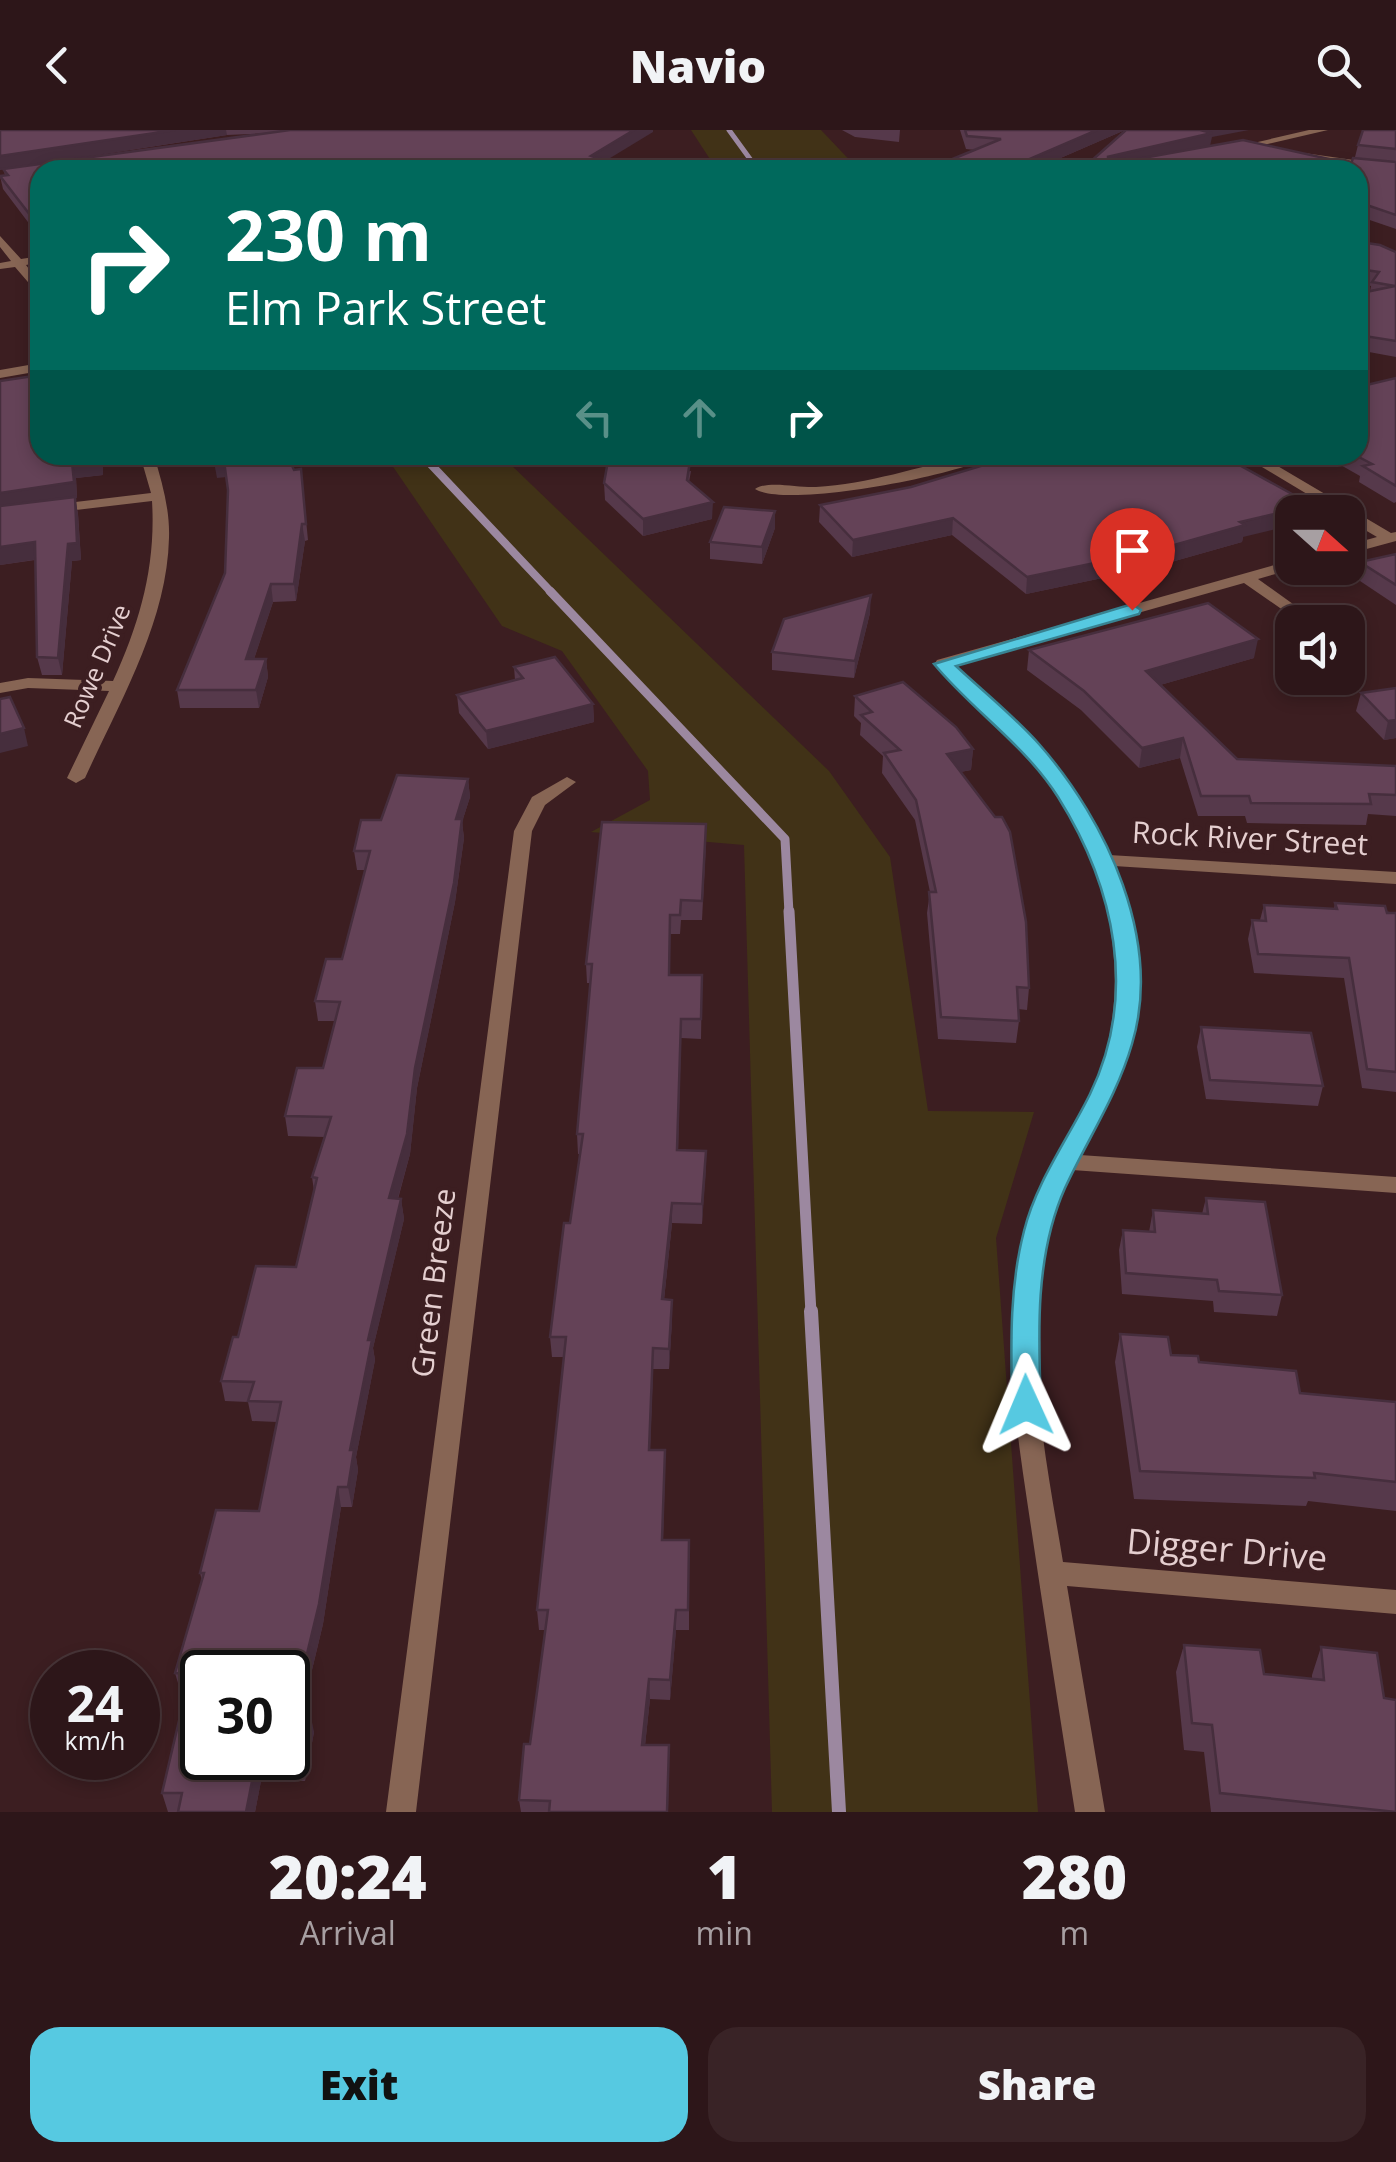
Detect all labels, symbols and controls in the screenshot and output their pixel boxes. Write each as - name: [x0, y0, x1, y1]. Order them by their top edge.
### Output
- text: Navio: [630, 35, 766, 96]
- icon: back: [30, 38, 85, 93]
- icon: search: [1311, 38, 1366, 93]
- text: 230 m: [225, 186, 432, 282]
- icon: right: [60, 200, 190, 330]
- text: Elm Park Street: [225, 277, 546, 338]
- icon: left: [567, 390, 622, 445]
- icon: ahead: [672, 390, 727, 445]
- icon: right: [777, 390, 832, 445]
- north arrow: [1275, 495, 1365, 585]
- map controls: [1275, 495, 1365, 695]
- pin: [1090, 508, 1175, 611]
- icon: arrive: [1105, 523, 1160, 578]
- street label: Rowe Drive: [55, 598, 137, 733]
- button: sound: [1275, 605, 1365, 695]
- street label: Rock River Street: [1131, 811, 1369, 864]
- street label: Green Breeze: [401, 1186, 464, 1380]
- position arrow: [974, 1353, 1078, 1457]
- street label: Digger Drive: [1125, 1516, 1329, 1581]
- speed limit sign: 30: [180, 1650, 310, 1780]
- text: 24: [66, 1669, 124, 1737]
- text: km/h: [65, 1723, 125, 1757]
- text: 20:24: [269, 1835, 427, 1917]
- text: 1: [707, 1835, 742, 1917]
- text: 280: [1022, 1835, 1127, 1917]
- text: Arrival: [300, 1911, 396, 1954]
- text: min: [696, 1911, 753, 1954]
- text: m: [1060, 1911, 1089, 1954]
- button: Exit: [30, 2027, 688, 2142]
- button: Share: [708, 2027, 1366, 2142]

